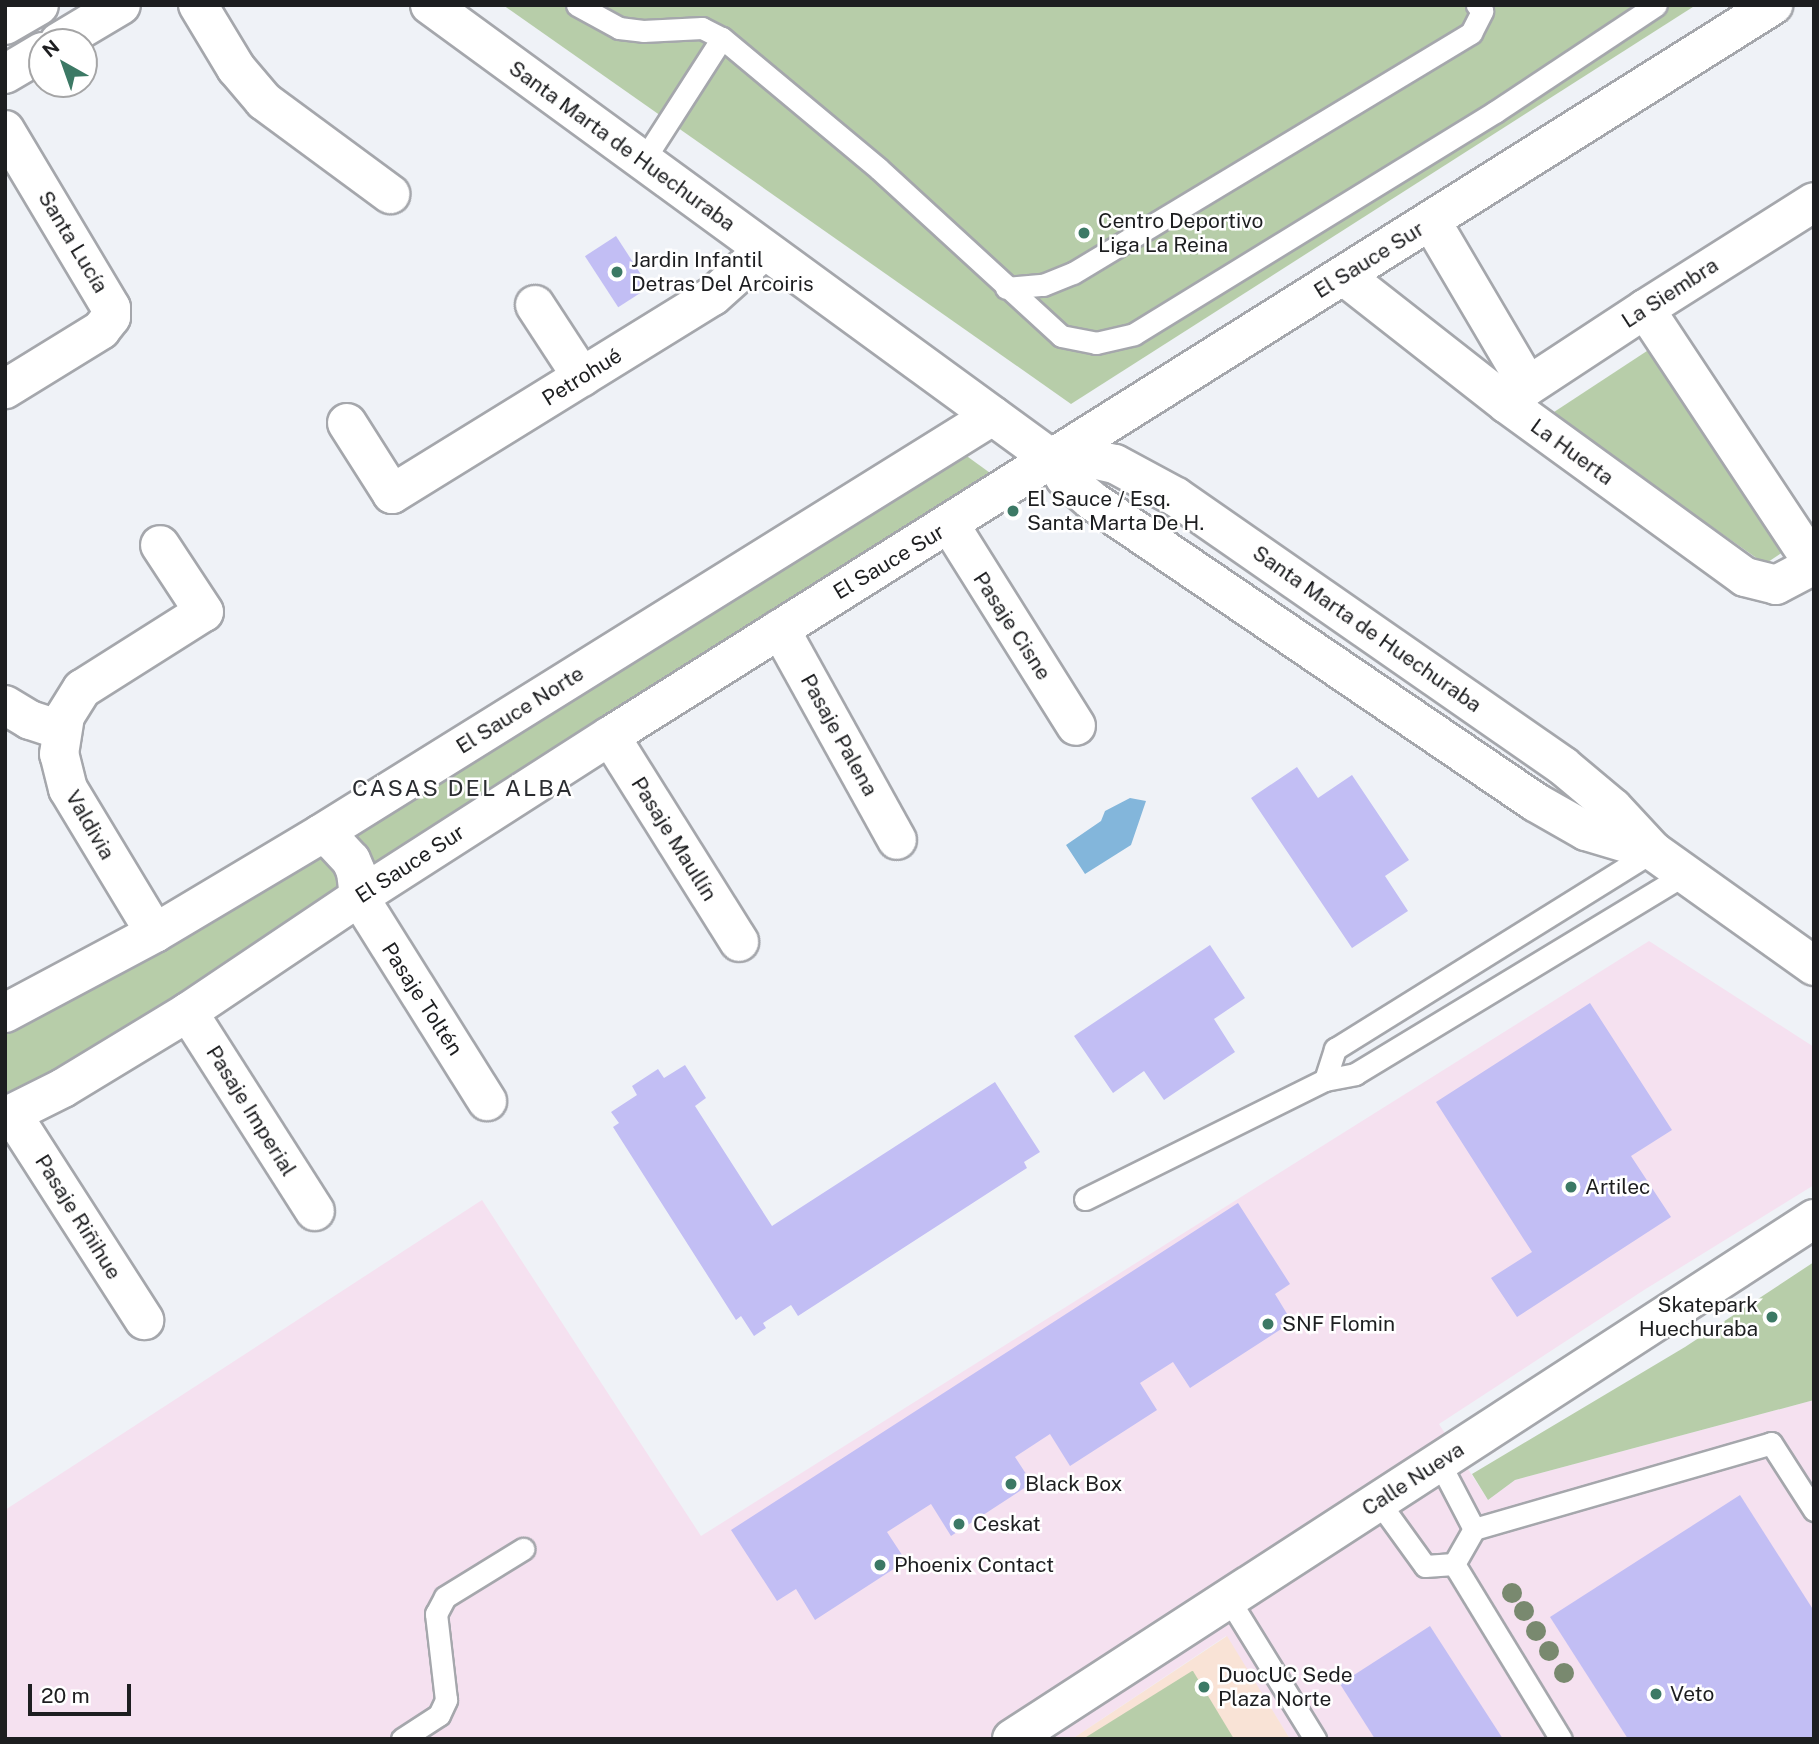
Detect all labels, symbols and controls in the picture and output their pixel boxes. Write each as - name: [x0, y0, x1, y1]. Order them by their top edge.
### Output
- north arrow: [28, 28, 98, 98]
- text: N: [38, 35, 64, 62]
- street label: Santa Marta de Huechuraba: [504, 55, 740, 237]
- street label: Santa Lucía: [33, 186, 113, 298]
- place label: Centro Deportivo Liga La Reina: [1098, 208, 1264, 258]
- street label: El Sauce Sur: [1309, 216, 1429, 304]
- marker: Centro Deportivo Liga La Reina: [1076, 225, 1092, 241]
- place label: Jardin Infantil Detras Del Arcoiris: [631, 247, 814, 297]
- street label: La Siembra: [1617, 253, 1723, 333]
- marker: Jardin Infantil Detras Del Arcoiris: [609, 264, 625, 280]
- street label: Petrohué: [538, 343, 626, 411]
- street label: La Huerta: [1526, 414, 1618, 490]
- place label: El Sauce / Esq. Santa Marta De H.: [1027, 486, 1204, 536]
- marker: El Sauce / Esq. Santa Marta De H.: [1005, 503, 1021, 519]
- street label: El Sauce Sur: [829, 519, 949, 605]
- street label: Santa Marta de Huechuraba: [1248, 540, 1486, 718]
- street label: Pasaje Cisne: [968, 567, 1056, 685]
- street label: El Sauce Norte: [452, 661, 588, 759]
- street label: Pasaje Palena: [795, 670, 883, 800]
- street label: Pasaje Maullín: [626, 772, 722, 906]
- district label: CASAS DEL ALBA: [354, 774, 572, 802]
- street label: Valdivia: [60, 786, 120, 864]
- street label: El Sauce Sur: [351, 819, 469, 909]
- street label: Pasaje Toltén: [376, 938, 468, 1060]
- street label: Pasaje Imperial: [201, 1041, 301, 1181]
- street label: Pasaje Riñihue: [30, 1150, 126, 1284]
- place label: Artilec: [1585, 1174, 1650, 1200]
- marker: Artilec: [1563, 1179, 1579, 1195]
- place label: Skatepark Huechuraba: [1639, 1292, 1758, 1342]
- marker: Skatepark Huechuraba: [1764, 1309, 1780, 1325]
- place label: SNF Flomin: [1282, 1311, 1395, 1337]
- marker: SNF Flomin: [1260, 1316, 1276, 1332]
- street label: Calle Nueva: [1357, 1437, 1469, 1521]
- place label: Black Box: [1025, 1471, 1122, 1497]
- marker: Black Box: [1003, 1476, 1019, 1492]
- place label: Ceskat: [973, 1511, 1041, 1537]
- marker: Ceskat: [951, 1516, 967, 1532]
- place label: Phoenix Contact: [894, 1552, 1054, 1578]
- marker: Phoenix Contact: [872, 1557, 888, 1573]
- place label: DuocUC Sede Plaza Norte: [1218, 1662, 1353, 1712]
- scale bar: [32, 1670, 135, 1714]
- marker: DuocUC Sede Plaza Norte: [1196, 1679, 1212, 1695]
- place label: Veto: [1670, 1681, 1714, 1707]
- text: 20 m: [41, 1683, 90, 1708]
- marker: Veto: [1648, 1686, 1664, 1702]

